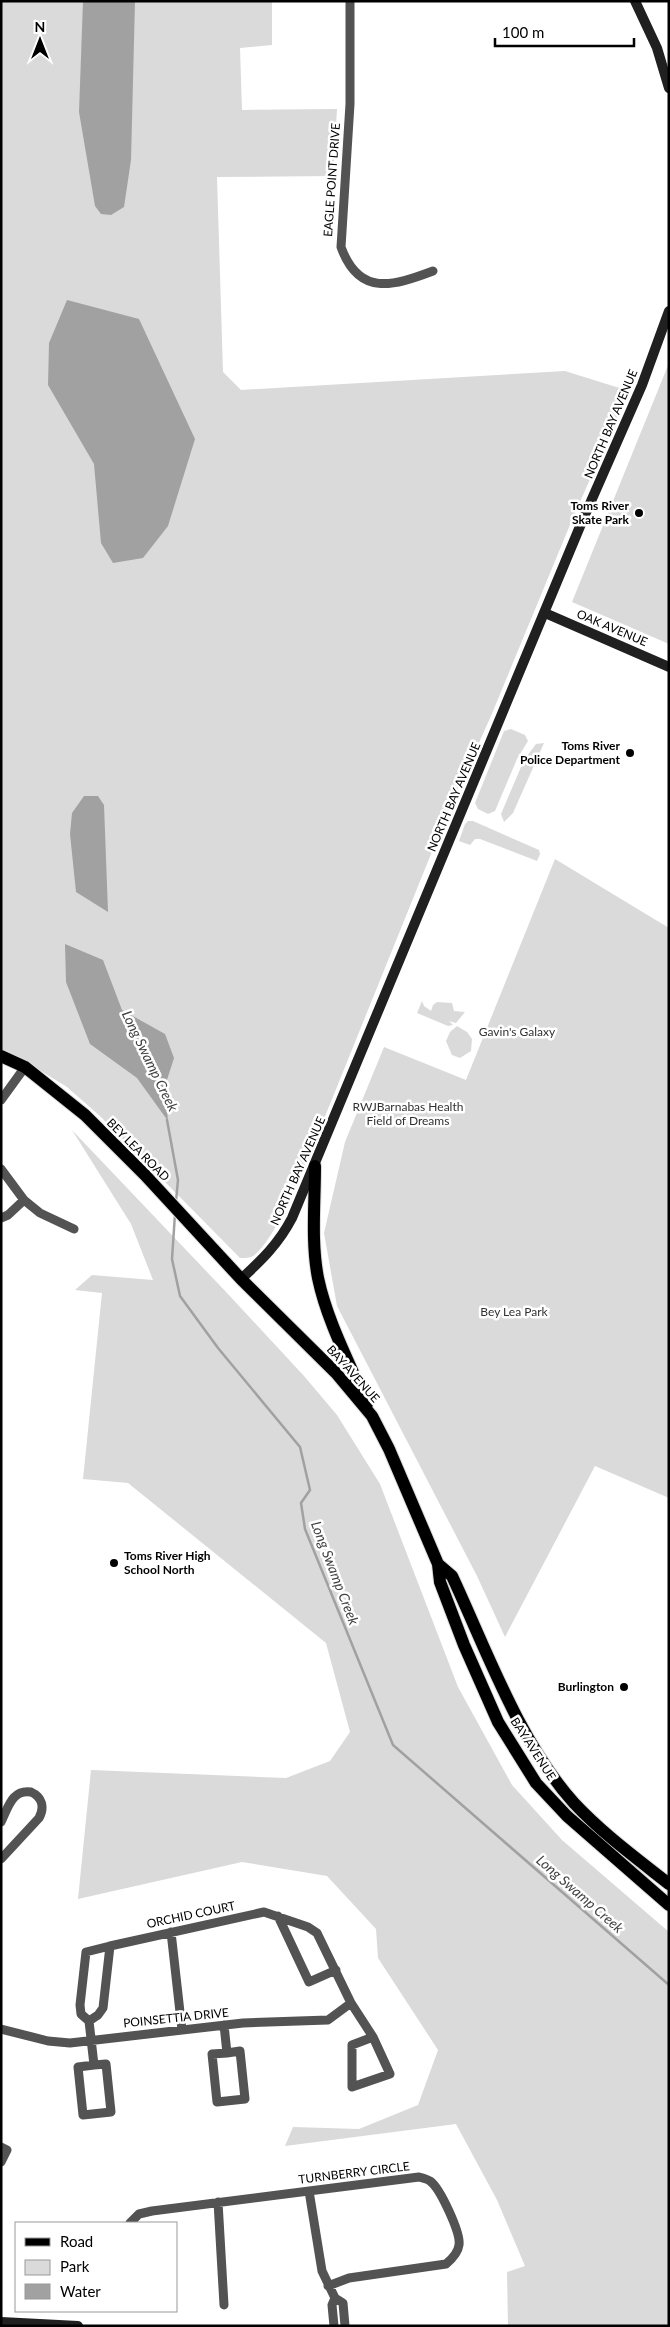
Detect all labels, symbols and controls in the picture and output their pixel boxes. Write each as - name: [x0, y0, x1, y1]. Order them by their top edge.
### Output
- north arrow: [15, 15, 65, 65]
- scale bar: [495, 15, 634, 47]
- text: N: [35, 18, 45, 35]
- text: 100 m: [502, 23, 544, 41]
- street label: EAGLE POINT DRIVE: [320, 123, 343, 237]
- street label: NORTH BAY AVENUE: [581, 367, 640, 481]
- place label: Toms River Skate Park: [570, 498, 630, 527]
- marker: Toms River Skate Park: [633, 507, 645, 519]
- street label: OAK AVENUE: [574, 606, 650, 649]
- place label: Toms River Police Department: [520, 738, 621, 767]
- street label: NORTH BAY AVENUE: [424, 740, 483, 854]
- marker: Toms River Police Department: [624, 747, 636, 759]
- water label: Long Swamp Creek: [119, 1008, 182, 1114]
- park label: Gavin's Galaxy: [479, 1024, 556, 1039]
- park label: RWJBarnabas Health Field of Dreams: [353, 1099, 463, 1128]
- street label: NORTH BAY AVENUE: [267, 1114, 328, 1227]
- street label: BEY LEA ROAD: [104, 1115, 173, 1184]
- park label: Bey Lea Park: [480, 1304, 549, 1319]
- street label: BAY AVENUE: [324, 1342, 383, 1406]
- water label: Long Swamp Creek: [308, 1519, 363, 1627]
- place label: Toms River High School North: [124, 1548, 211, 1577]
- marker: Toms River High School North: [108, 1557, 120, 1569]
- place label: Burlington: [558, 1679, 614, 1694]
- marker: Burlington: [618, 1681, 630, 1693]
- street label: BAY AVENUE: [508, 1714, 559, 1783]
- water label: Long Swamp Creek: [533, 1851, 628, 1936]
- street label: ORCHID COURT: [145, 1898, 237, 1931]
- street label: POINSETTIA DRIVE: [122, 2004, 230, 2031]
- street label: TURNBERRY CIRCLE: [297, 2158, 410, 2187]
- legend: [15, 2222, 178, 2312]
- text: Road: [60, 2232, 93, 2250]
- text: Park: [60, 2257, 90, 2275]
- text: Water: [60, 2282, 101, 2300]

